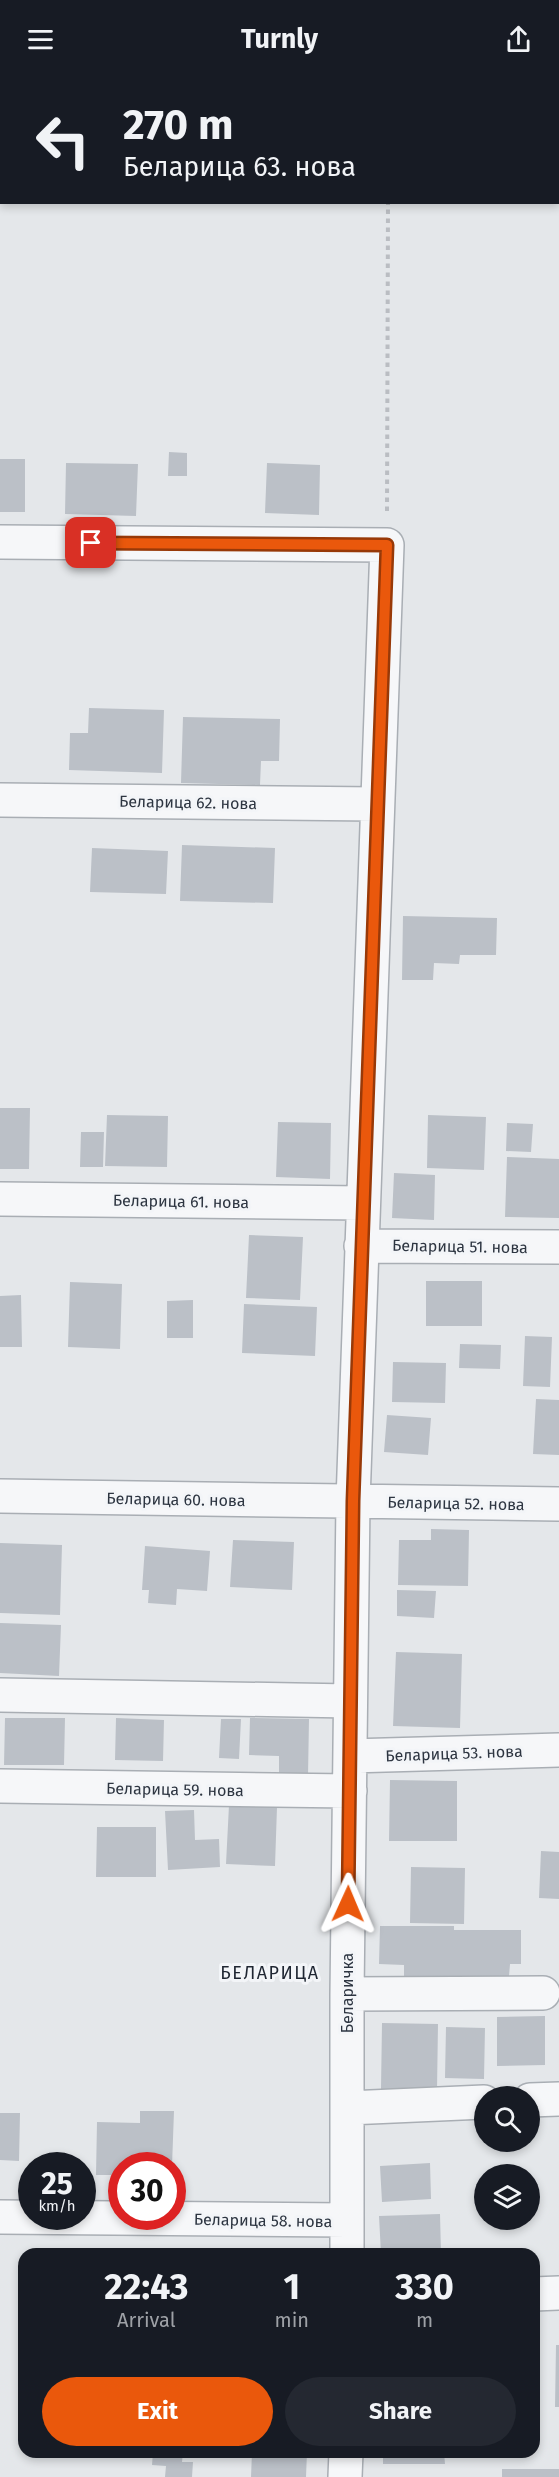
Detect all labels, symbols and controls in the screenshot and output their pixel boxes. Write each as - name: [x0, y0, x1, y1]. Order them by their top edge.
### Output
- icon: menu: [24, 23, 57, 56]
- text: Turnly: [241, 23, 318, 55]
- icon: share: [502, 23, 535, 56]
- text: 270 m: [123, 100, 234, 150]
- icon: left: [24, 102, 102, 180]
- text: Беларица 63. нова: [123, 151, 356, 183]
- pin: [65, 517, 116, 568]
- icon: arrive: [74, 526, 107, 559]
- street label: Беларица 62. нова: [119, 792, 257, 813]
- street label: Беларица 61. нова: [113, 1191, 249, 1212]
- street label: Беларица 51. нова: [392, 1236, 528, 1257]
- street label: Беларица 60. нова: [106, 1489, 246, 1510]
- street label: Беларица 52. нова: [387, 1493, 525, 1514]
- street label: Беларица 53. нова: [385, 1742, 523, 1765]
- street label: Беларица 59. нова: [106, 1779, 244, 1800]
- position arrow: [316, 1872, 380, 1936]
- street label: Беларичка: [338, 1953, 357, 2033]
- district label: БЕЛАРИЦА: [220, 1962, 320, 1984]
- map controls: [474, 2086, 540, 2230]
- button: search: [474, 2086, 540, 2152]
- speed limit sign: 30: [108, 2152, 186, 2230]
- button: layers: [474, 2164, 540, 2230]
- text: 25: [41, 2166, 73, 2202]
- text: km/h: [38, 2197, 76, 2215]
- street label: Беларица 58. нова: [194, 2210, 332, 2231]
- text: 22:43: [104, 2265, 188, 2309]
- text: 1: [283, 2265, 300, 2309]
- text: 330: [395, 2265, 454, 2309]
- text: Arrival: [117, 2308, 176, 2332]
- text: min: [275, 2308, 309, 2332]
- text: m: [416, 2308, 433, 2332]
- button: Exit: [42, 2377, 273, 2446]
- button: Share: [285, 2377, 516, 2446]

